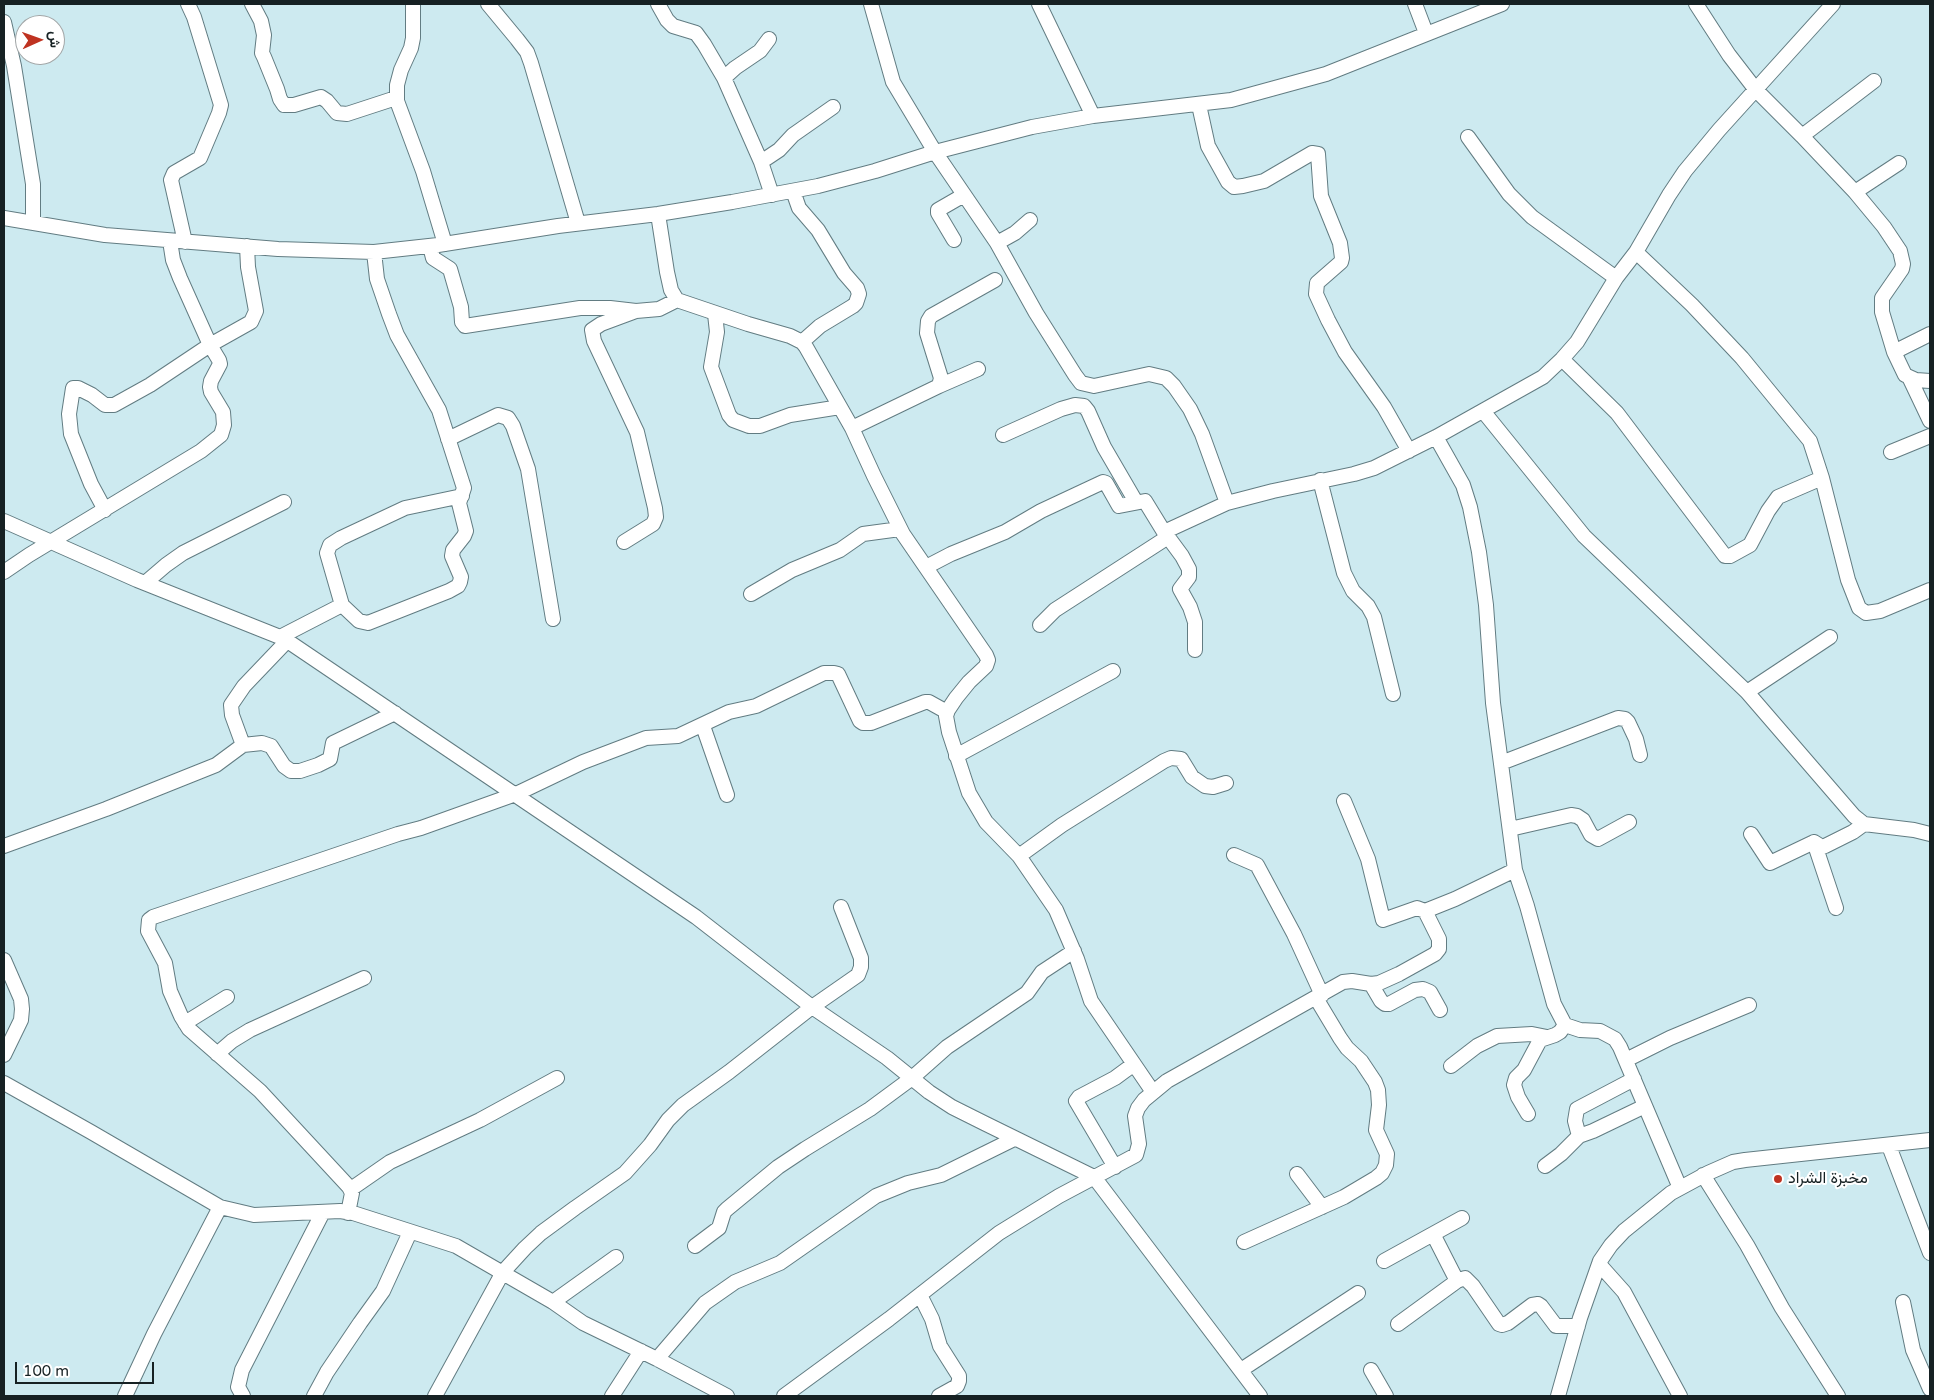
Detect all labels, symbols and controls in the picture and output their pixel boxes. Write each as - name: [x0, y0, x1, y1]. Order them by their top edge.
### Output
- north arrow: [15, 15, 65, 65]
- text: ش: [46, 31, 63, 48]
- place label: مخبزة الشراد: [1788, 1169, 1868, 1189]
- marker: مخبزة الشراد: [1772, 1173, 1784, 1185]
- scale bar: [18, 1352, 156, 1384]
- text: 100 m: [23, 1362, 69, 1380]

